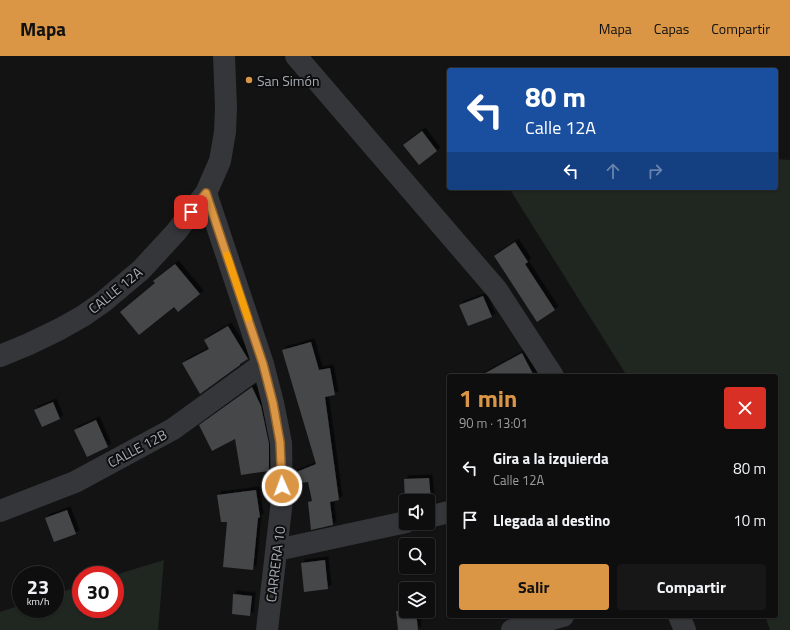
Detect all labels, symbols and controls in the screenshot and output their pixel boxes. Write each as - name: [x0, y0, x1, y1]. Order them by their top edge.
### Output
- text: Mapa: [20, 14, 66, 43]
- text: Mapa: [599, 18, 632, 39]
- text: Capas: [654, 18, 689, 39]
- text: Compartir: [711, 18, 770, 39]
- place label: San Simón: [257, 70, 319, 91]
- marker: San Simón: [244, 75, 254, 85]
- text: 80 m: [525, 75, 586, 118]
- icon: left: [459, 84, 511, 136]
- text: Calle 12A: [525, 114, 596, 141]
- icon: left: [560, 160, 582, 182]
- icon: ahead: [602, 160, 624, 182]
- icon: right: [644, 160, 666, 182]
- pin: [174, 195, 208, 229]
- icon: arrive: [180, 201, 202, 223]
- street label: CALLE 12A: [83, 261, 147, 318]
- text: 1 min: [459, 380, 517, 416]
- button: close: [724, 387, 766, 429]
- text: 90 m · 13:01: [459, 413, 528, 433]
- street label: CALLE 12B: [104, 424, 170, 472]
- text: Gira a la izquierda: [493, 447, 609, 470]
- icon: left: [459, 457, 481, 479]
- text: 80 m: [733, 457, 766, 480]
- position arrow: [261, 465, 303, 507]
- text: Calle 12A: [493, 470, 544, 490]
- map controls: [399, 494, 435, 618]
- button: sound: [399, 494, 435, 530]
- icon: arrive: [459, 509, 481, 531]
- text: Llegada al destino: [493, 509, 610, 532]
- text: 10 m: [733, 509, 766, 532]
- street label: CARRERA 10: [260, 525, 290, 603]
- button: search: [399, 538, 435, 574]
- button: Salir: [459, 564, 609, 610]
- button: Compartir: [617, 564, 766, 610]
- speed limit sign: 30: [72, 566, 124, 618]
- text: 23: [27, 571, 49, 602]
- button: layers: [399, 582, 435, 618]
- text: km/h: [27, 594, 49, 609]

